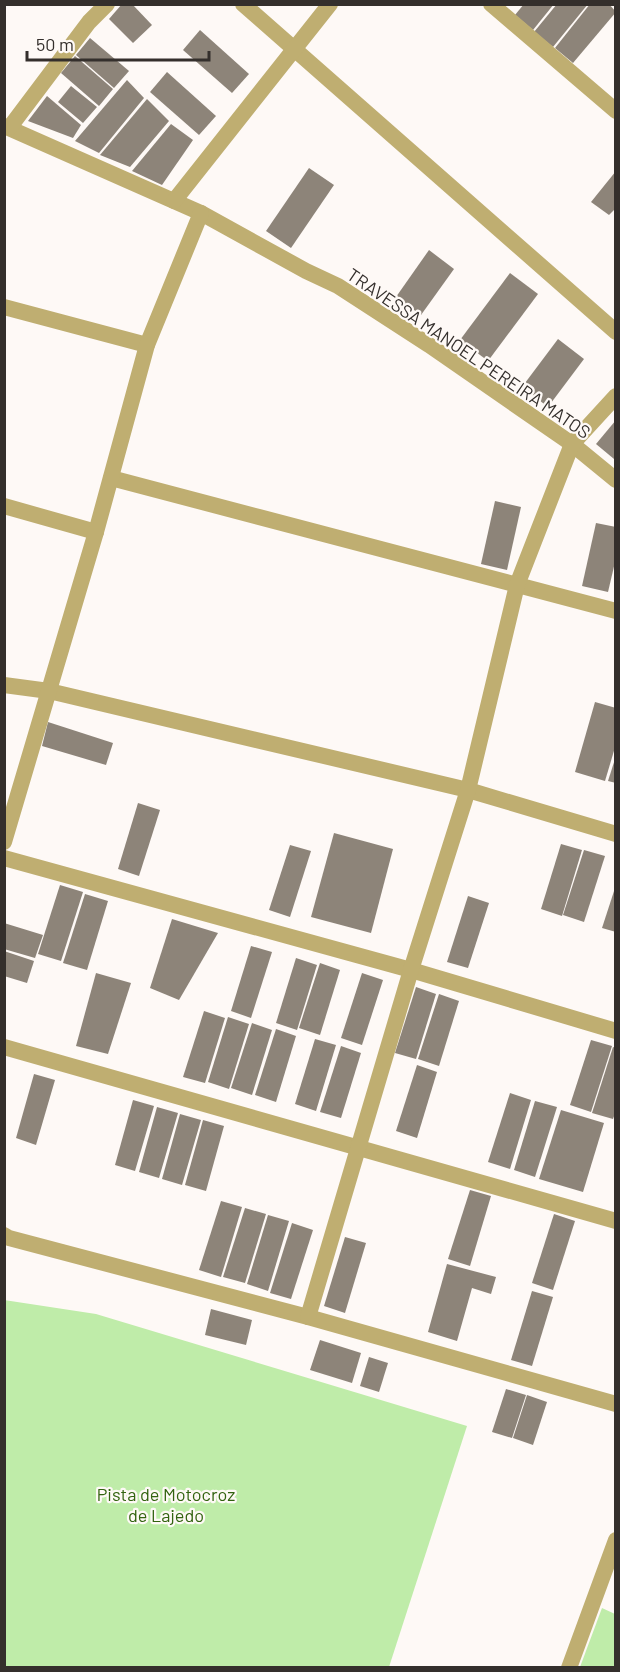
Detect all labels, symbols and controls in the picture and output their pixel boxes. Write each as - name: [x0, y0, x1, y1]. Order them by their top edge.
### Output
- scale bar: [27, 24, 208, 62]
- text: 50 m: [36, 33, 74, 55]
- street label: TRAVESSA MANOEL PEREIRA MATOS: [343, 263, 595, 443]
- park label: Pista de Motocroz de Lajedo: [97, 1483, 235, 1526]

